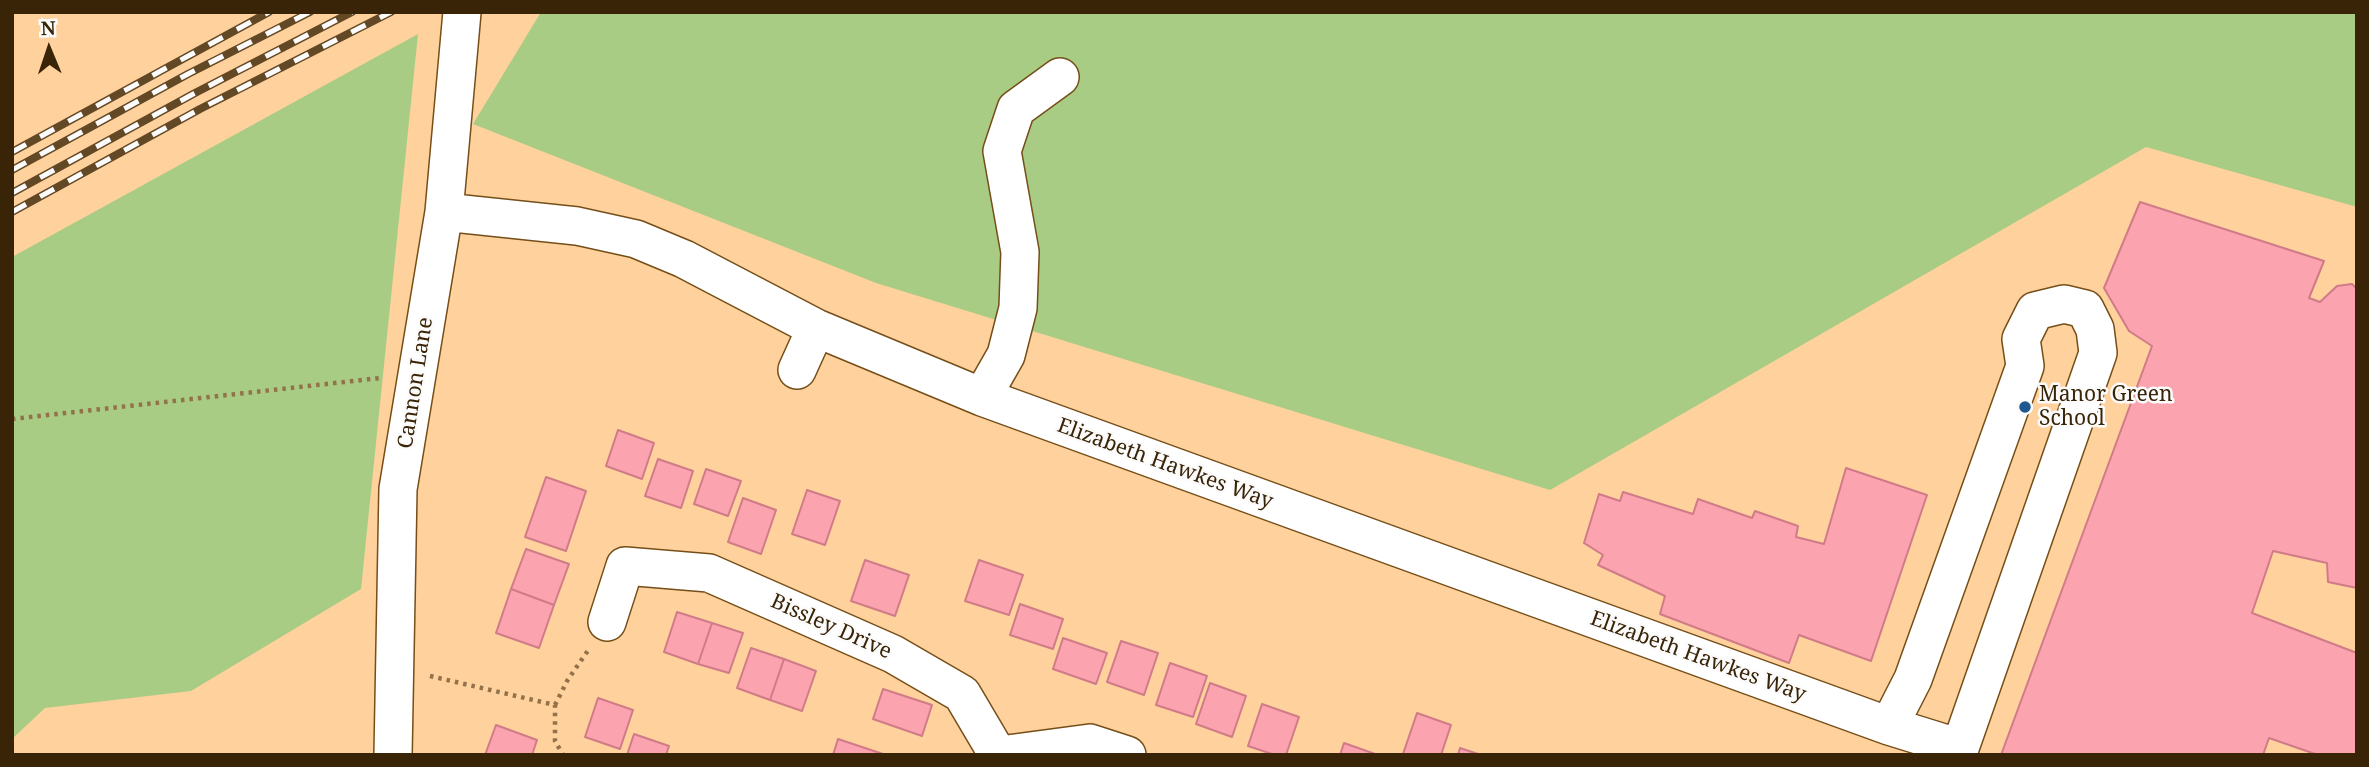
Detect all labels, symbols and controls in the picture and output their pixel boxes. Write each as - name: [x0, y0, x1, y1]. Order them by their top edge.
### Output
- north arrow: [14, 14, 84, 84]
- text: N: [40, 15, 56, 41]
- street label: Cannon Lane: [393, 316, 439, 450]
- place label: Manor Green School: [2039, 382, 2172, 432]
- marker: Manor Green School: [2017, 399, 2033, 415]
- street label: Elizabeth Hawkes Way: [1054, 413, 1276, 515]
- street label: Bissley Drive: [767, 589, 895, 665]
- street label: Elizabeth Hawkes Way: [1587, 606, 1809, 708]

